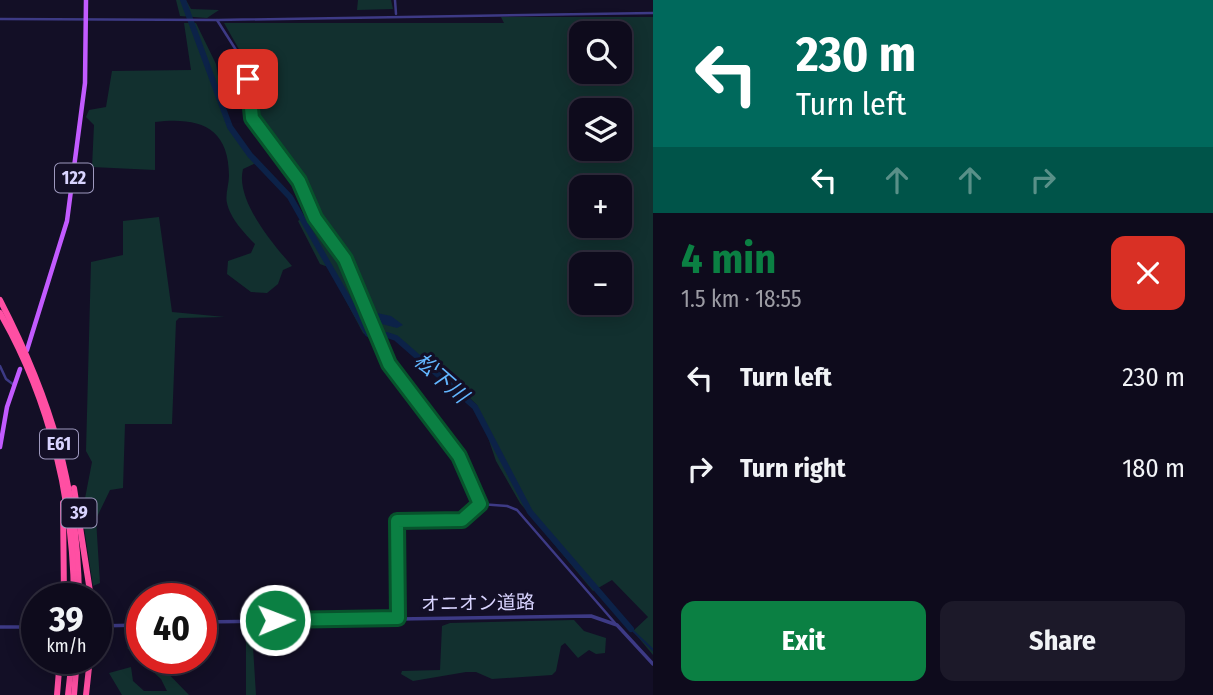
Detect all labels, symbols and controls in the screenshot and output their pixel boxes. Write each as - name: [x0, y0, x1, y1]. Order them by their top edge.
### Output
- map controls: [569, 21, 632, 315]
- button: search: [569, 21, 632, 84]
- text: 230 m: [796, 25, 916, 84]
- icon: left: [681, 28, 772, 119]
- pin: [218, 49, 278, 109]
- icon: arrive: [229, 60, 267, 98]
- text: Turn left: [796, 85, 906, 123]
- button: layers: [569, 98, 632, 161]
- icon: left: [805, 161, 843, 199]
- icon: ahead: [878, 161, 916, 199]
- icon: ahead: [951, 161, 989, 199]
- icon: right: [1024, 161, 1062, 199]
- road number: 122: [55, 163, 93, 192]
- button: +: [569, 175, 632, 238]
- text: 4 min: [681, 234, 776, 284]
- button: close: [1111, 236, 1185, 310]
- button: −: [569, 252, 632, 315]
- text: 1.5 km · 18:55: [681, 285, 802, 313]
- water label: 松下川: [409, 348, 475, 410]
- icon: left: [681, 359, 719, 397]
- text: Turn left: [740, 362, 832, 393]
- text: 230 m: [1122, 362, 1185, 393]
- road number: E61: [40, 430, 78, 458]
- icon: right: [681, 450, 719, 488]
- text: Turn right: [740, 453, 846, 484]
- text: 180 m: [1122, 453, 1185, 484]
- road number: 39: [62, 499, 96, 528]
- speed limit sign: 40: [126, 583, 217, 674]
- position arrow: [238, 583, 312, 657]
- street label: オニオン道路: [421, 591, 535, 615]
- text: 39: [49, 598, 84, 640]
- button: Exit: [681, 601, 926, 681]
- button: Share: [940, 601, 1185, 681]
- text: km/h: [46, 635, 87, 657]

